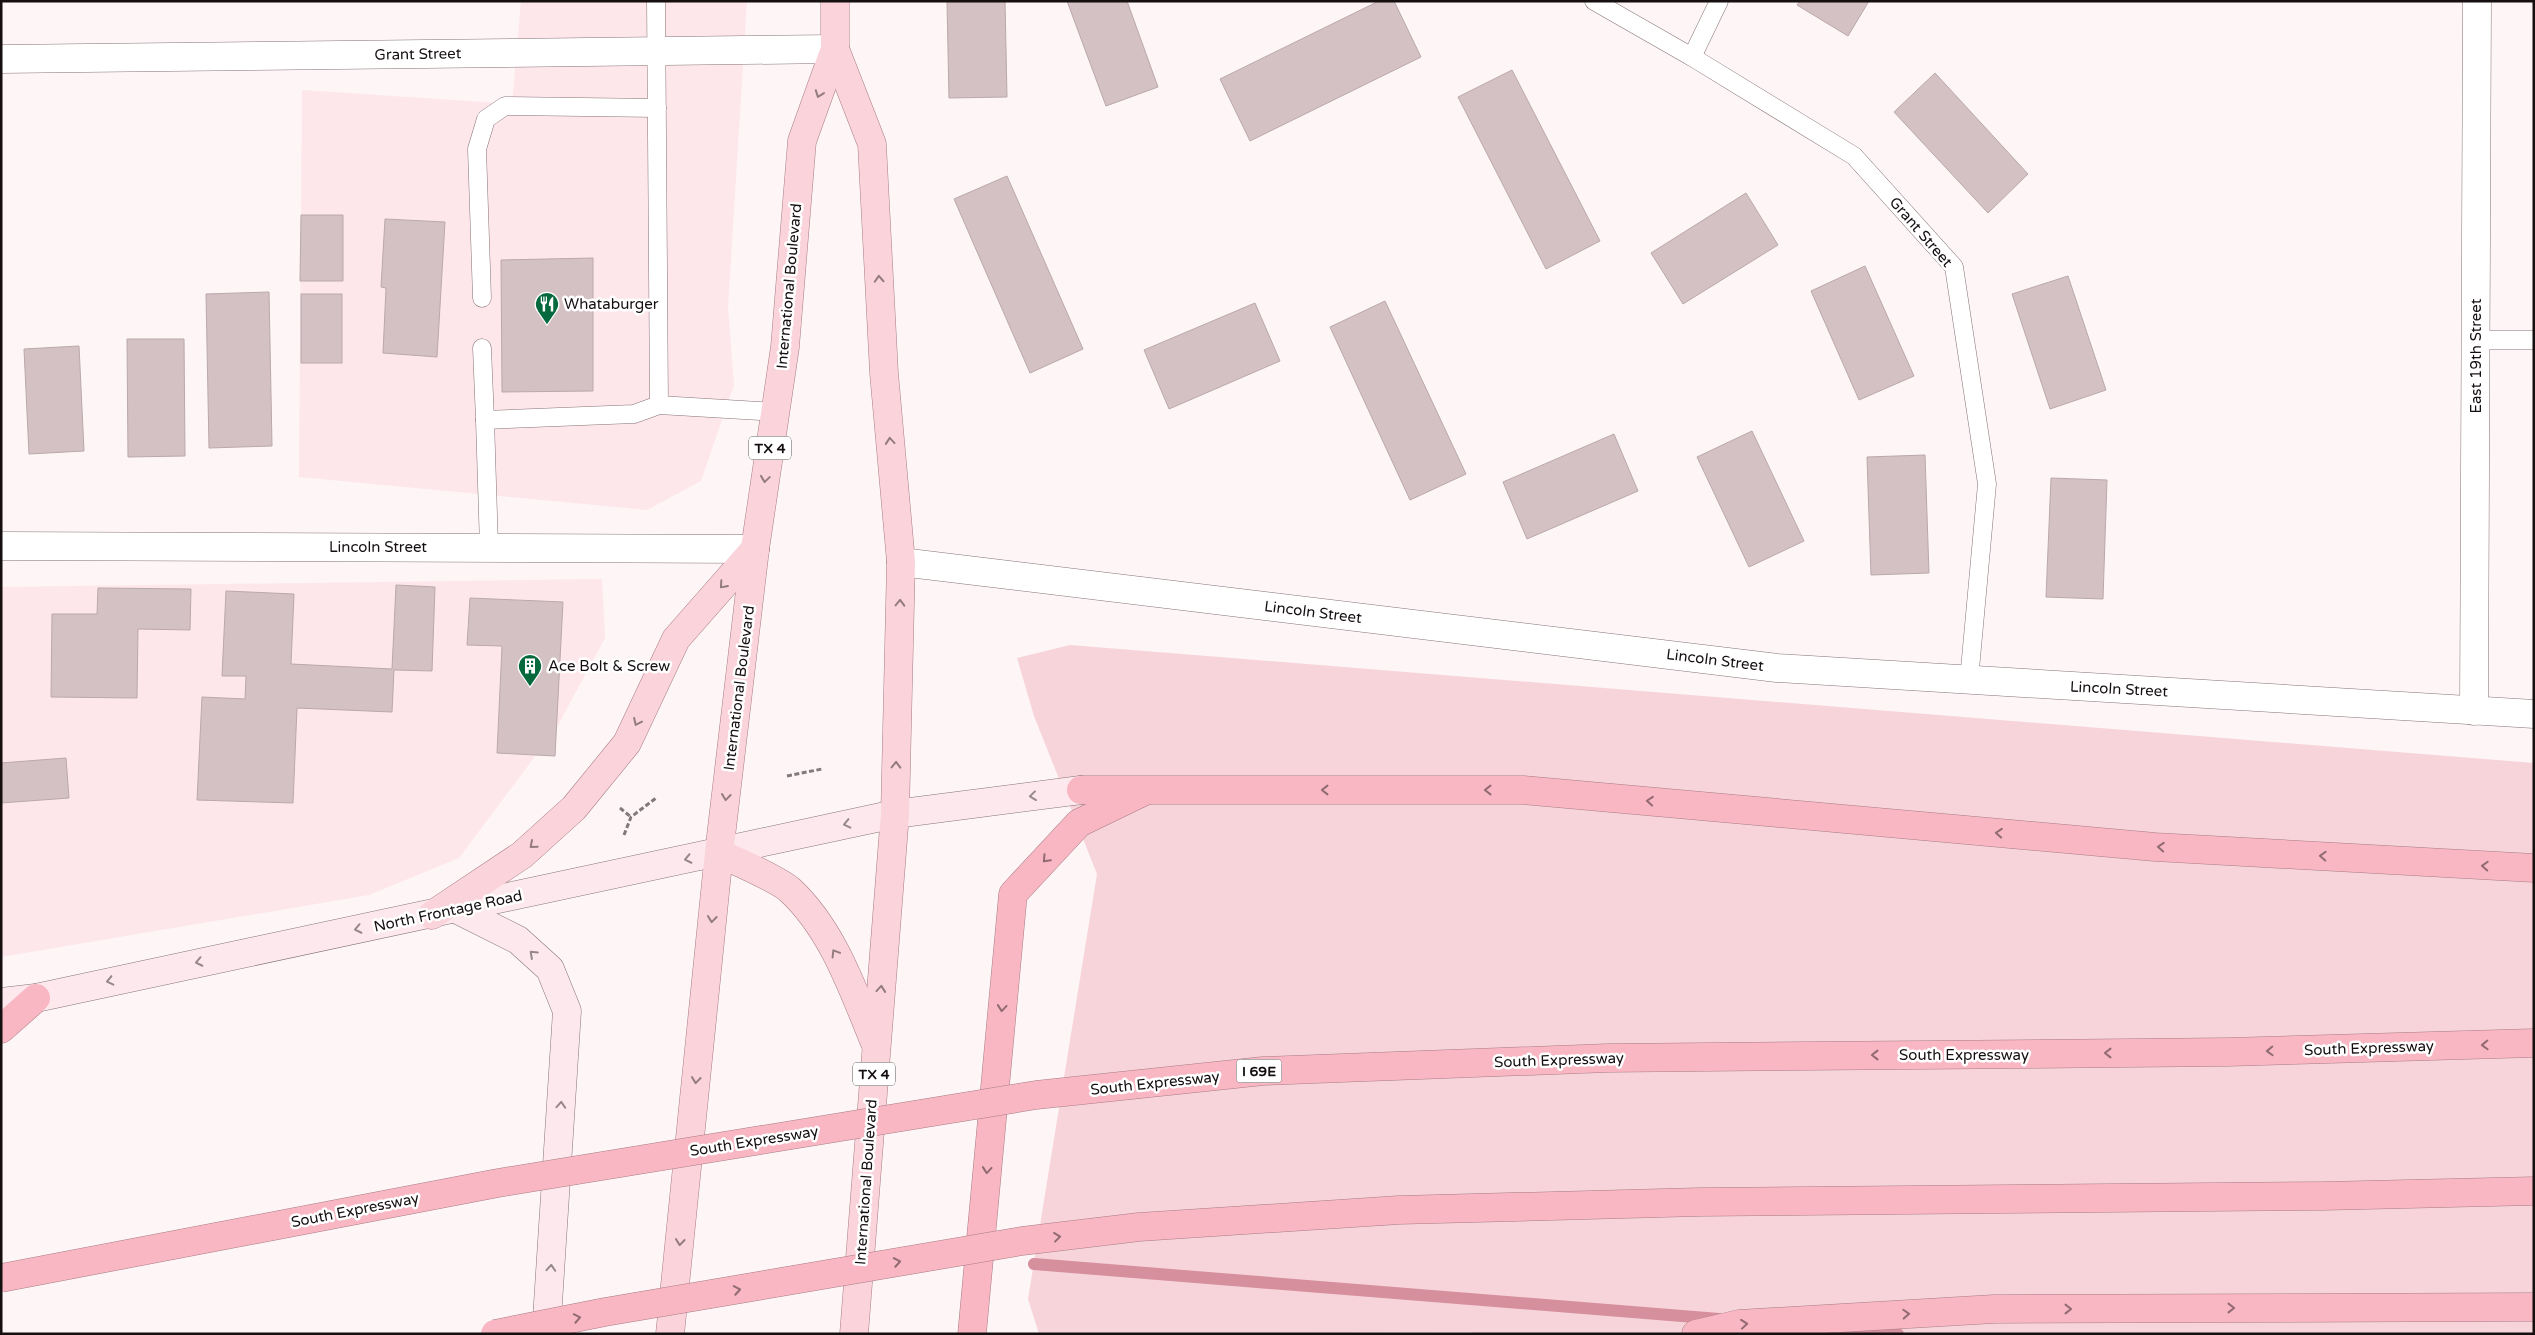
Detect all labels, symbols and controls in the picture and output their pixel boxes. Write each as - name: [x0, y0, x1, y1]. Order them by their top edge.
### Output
- street label: Grant Street: [374, 44, 462, 64]
- one-way arrow: [815, 90, 825, 98]
- street label: Grant Street: [1886, 193, 1956, 271]
- street label: International Boulevard: [773, 202, 805, 370]
- one-way arrow: [873, 274, 884, 282]
- restaurant icon: Whataburger: [534, 291, 560, 325]
- place label: Whataburger: [564, 295, 659, 313]
- street label: East 19th Street: [2467, 298, 2485, 414]
- road number: TX 4: [749, 436, 791, 459]
- one-way arrow: [885, 436, 896, 444]
- one-way arrow: [761, 475, 771, 484]
- street label: Lincoln Street: [329, 538, 427, 556]
- one-way arrow: [720, 580, 729, 589]
- street label: Lincoln Street: [1263, 597, 1363, 627]
- one-way arrow: [895, 598, 905, 606]
- street label: International Boulevard: [720, 604, 758, 772]
- street label: Lincoln Street: [1665, 645, 1765, 675]
- building icon: Ace Bolt & Screw: [517, 653, 543, 687]
- place label: Ace Bolt & Screw: [548, 657, 670, 675]
- street label: Lincoln Street: [2069, 677, 2169, 701]
- one-way arrow: [633, 717, 644, 726]
- one-way arrow: [891, 761, 901, 768]
- one-way arrow: [1321, 785, 1328, 795]
- one-way arrow: [1483, 785, 1491, 795]
- one-way arrow: [1028, 790, 1036, 801]
- one-way arrow: [721, 793, 732, 801]
- one-way arrow: [1645, 796, 1653, 807]
- one-way arrow: [843, 818, 851, 829]
- one-way arrow: [1994, 827, 2002, 838]
- one-way arrow: [530, 839, 539, 848]
- one-way arrow: [2156, 841, 2164, 852]
- one-way arrow: [2319, 851, 2327, 862]
- one-way arrow: [684, 853, 693, 864]
- one-way arrow: [1043, 853, 1052, 862]
- one-way arrow: [2481, 860, 2489, 871]
- street label: North Frontage Road: [372, 886, 524, 936]
- one-way arrow: [707, 915, 718, 923]
- one-way arrow: [354, 924, 363, 934]
- one-way arrow: [832, 950, 842, 959]
- one-way arrow: [530, 951, 539, 960]
- one-way arrow: [195, 956, 203, 967]
- one-way arrow: [106, 975, 115, 986]
- one-way arrow: [875, 984, 886, 992]
- one-way arrow: [997, 1004, 1008, 1012]
- street label: South Expressway: [2304, 1037, 2434, 1059]
- one-way arrow: [2481, 1039, 2489, 1050]
- street label: South Expressway: [1899, 1046, 2029, 1064]
- one-way arrow: [2266, 1046, 2274, 1056]
- one-way arrow: [2103, 1048, 2111, 1058]
- street label: South Expressway: [1494, 1049, 1624, 1071]
- one-way arrow: [1871, 1050, 1878, 1060]
- road number: I 69E: [1236, 1060, 1282, 1082]
- road number: TX 4: [853, 1062, 895, 1086]
- street label: South Expressway: [1089, 1067, 1221, 1099]
- one-way arrow: [691, 1077, 702, 1085]
- street label: International Boulevard: [851, 1099, 881, 1265]
- one-way arrow: [556, 1101, 567, 1109]
- street label: South Expressway: [688, 1122, 820, 1160]
- one-way arrow: [982, 1166, 993, 1174]
- street label: South Expressway: [290, 1189, 420, 1231]
- one-way arrow: [1054, 1232, 1062, 1243]
- one-way arrow: [675, 1238, 686, 1246]
- one-way arrow: [893, 1258, 901, 1268]
- one-way arrow: [545, 1263, 556, 1271]
- one-way arrow: [732, 1285, 741, 1295]
- one-way arrow: [2228, 1303, 2235, 1313]
- one-way arrow: [2065, 1304, 2073, 1314]
- one-way arrow: [1902, 1309, 1910, 1320]
- one-way arrow: [572, 1313, 581, 1323]
- one-way arrow: [1740, 1319, 1748, 1330]

